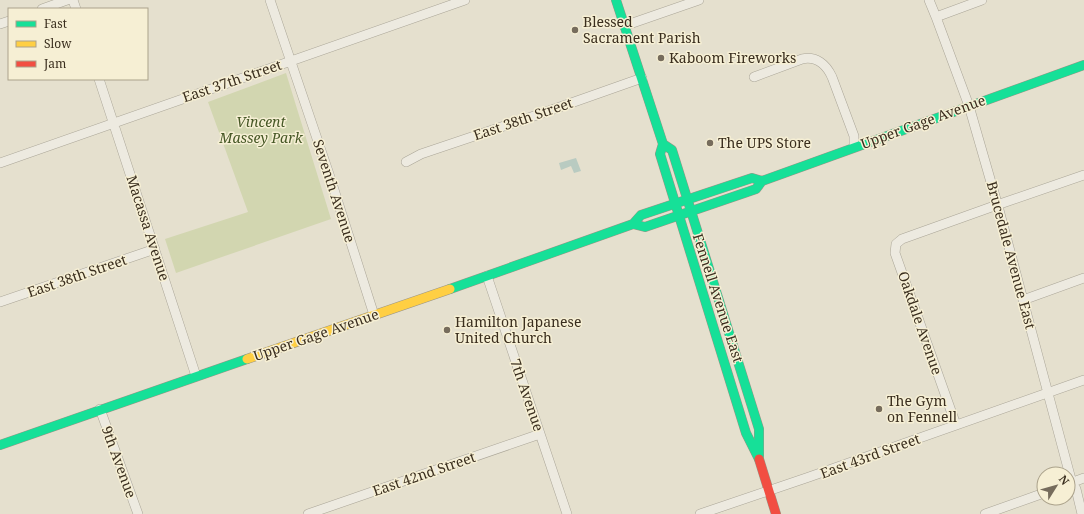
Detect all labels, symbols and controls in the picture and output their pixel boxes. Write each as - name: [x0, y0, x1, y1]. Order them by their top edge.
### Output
- legend: [8, 8, 148, 80]
- place label: Blessed Sacrament Parish: [583, 12, 701, 47]
- text: Fast: [44, 15, 67, 32]
- marker: Blessed Sacrament Parish: [570, 25, 580, 35]
- text: Slow: [44, 35, 72, 52]
- place label: Kaboom Fireworks: [669, 48, 796, 67]
- marker: Kaboom Fireworks: [656, 53, 666, 63]
- text: Jam: [43, 55, 66, 72]
- street label: East 37th Street: [180, 55, 284, 106]
- street label: Upper Gage Avenue: [858, 90, 988, 153]
- street label: East 38th Street: [471, 93, 575, 144]
- park label: Vincent Massey Park: [218, 112, 304, 147]
- place label: The UPS Store: [718, 133, 811, 152]
- street label: Seventh Avenue: [309, 137, 360, 245]
- marker: The UPS Store: [705, 138, 715, 148]
- street label: Macassa Avenue: [122, 173, 175, 283]
- street label: Brucedale Avenue East: [983, 179, 1040, 331]
- street label: Fennell Avenue East: [689, 231, 748, 365]
- street label: East 38th Street: [25, 250, 129, 301]
- street label: Oakdale Avenue: [894, 269, 947, 377]
- street label: Upper Gage Avenue: [251, 304, 381, 365]
- place label: Hamilton Japanese United Church: [455, 312, 581, 347]
- marker: Hamilton Japanese United Church: [442, 325, 452, 335]
- street label: 7th Avenue: [506, 356, 549, 434]
- place label: The Gym on Fennell: [887, 391, 958, 426]
- marker: The Gym on Fennell: [874, 404, 884, 414]
- street label: 9th Avenue: [98, 423, 141, 500]
- street label: East 43rd Street: [817, 429, 922, 482]
- street label: East 42nd Street: [370, 447, 478, 500]
- north arrow: [1036, 466, 1076, 506]
- text: N: [1056, 472, 1073, 488]

